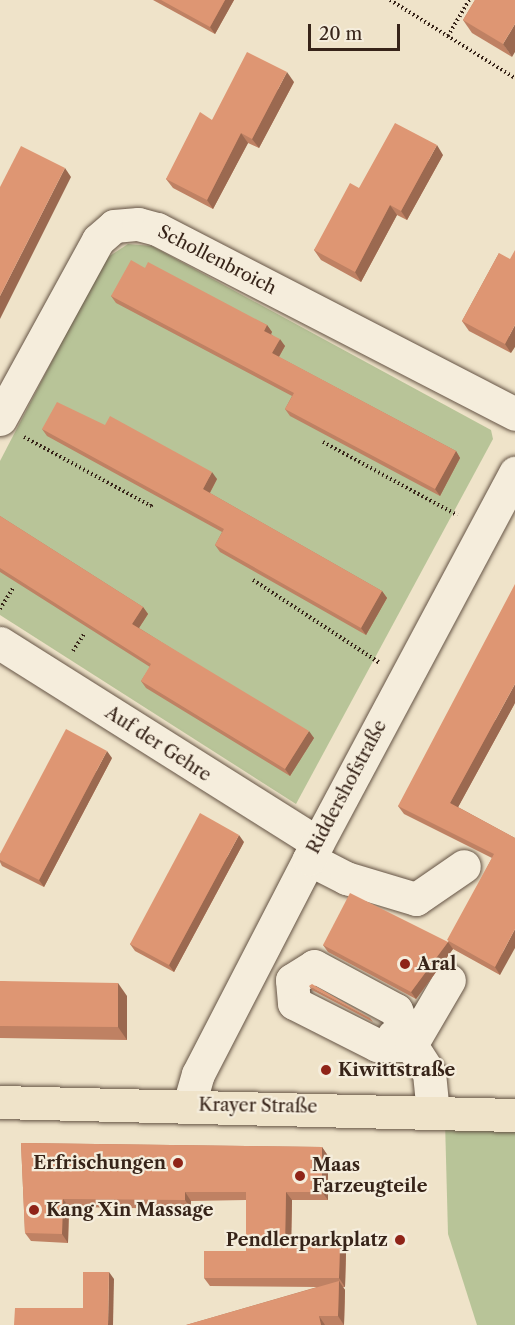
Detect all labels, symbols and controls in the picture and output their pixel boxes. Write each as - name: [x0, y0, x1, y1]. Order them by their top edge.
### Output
- scale bar: [311, 12, 402, 50]
- text: 20 m: [319, 23, 362, 45]
- street label: Schollenbroich: [154, 221, 280, 299]
- street label: Auf der Gehre: [101, 702, 215, 786]
- street label: Riddershofstraße: [303, 716, 391, 858]
- place label: Aral: [417, 953, 456, 975]
- marker: Aral: [398, 957, 412, 971]
- place label: Kiwittstraße: [338, 1059, 455, 1081]
- marker: Kiwittstraße: [319, 1063, 333, 1077]
- street label: Krayer Straße: [198, 1094, 318, 1118]
- place label: Erfrischungen: [33, 1152, 166, 1174]
- place label: Maas Farzeugteile: [312, 1155, 427, 1198]
- marker: Erfrischungen: [171, 1156, 185, 1170]
- marker: Maas Farzeugteile: [293, 1169, 307, 1183]
- place label: Kang Xin Massage: [46, 1199, 214, 1221]
- marker: Kang Xin Massage: [27, 1203, 41, 1217]
- place label: Pendlerparkplatz: [226, 1229, 388, 1251]
- marker: Pendlerparkplatz: [393, 1233, 407, 1247]

